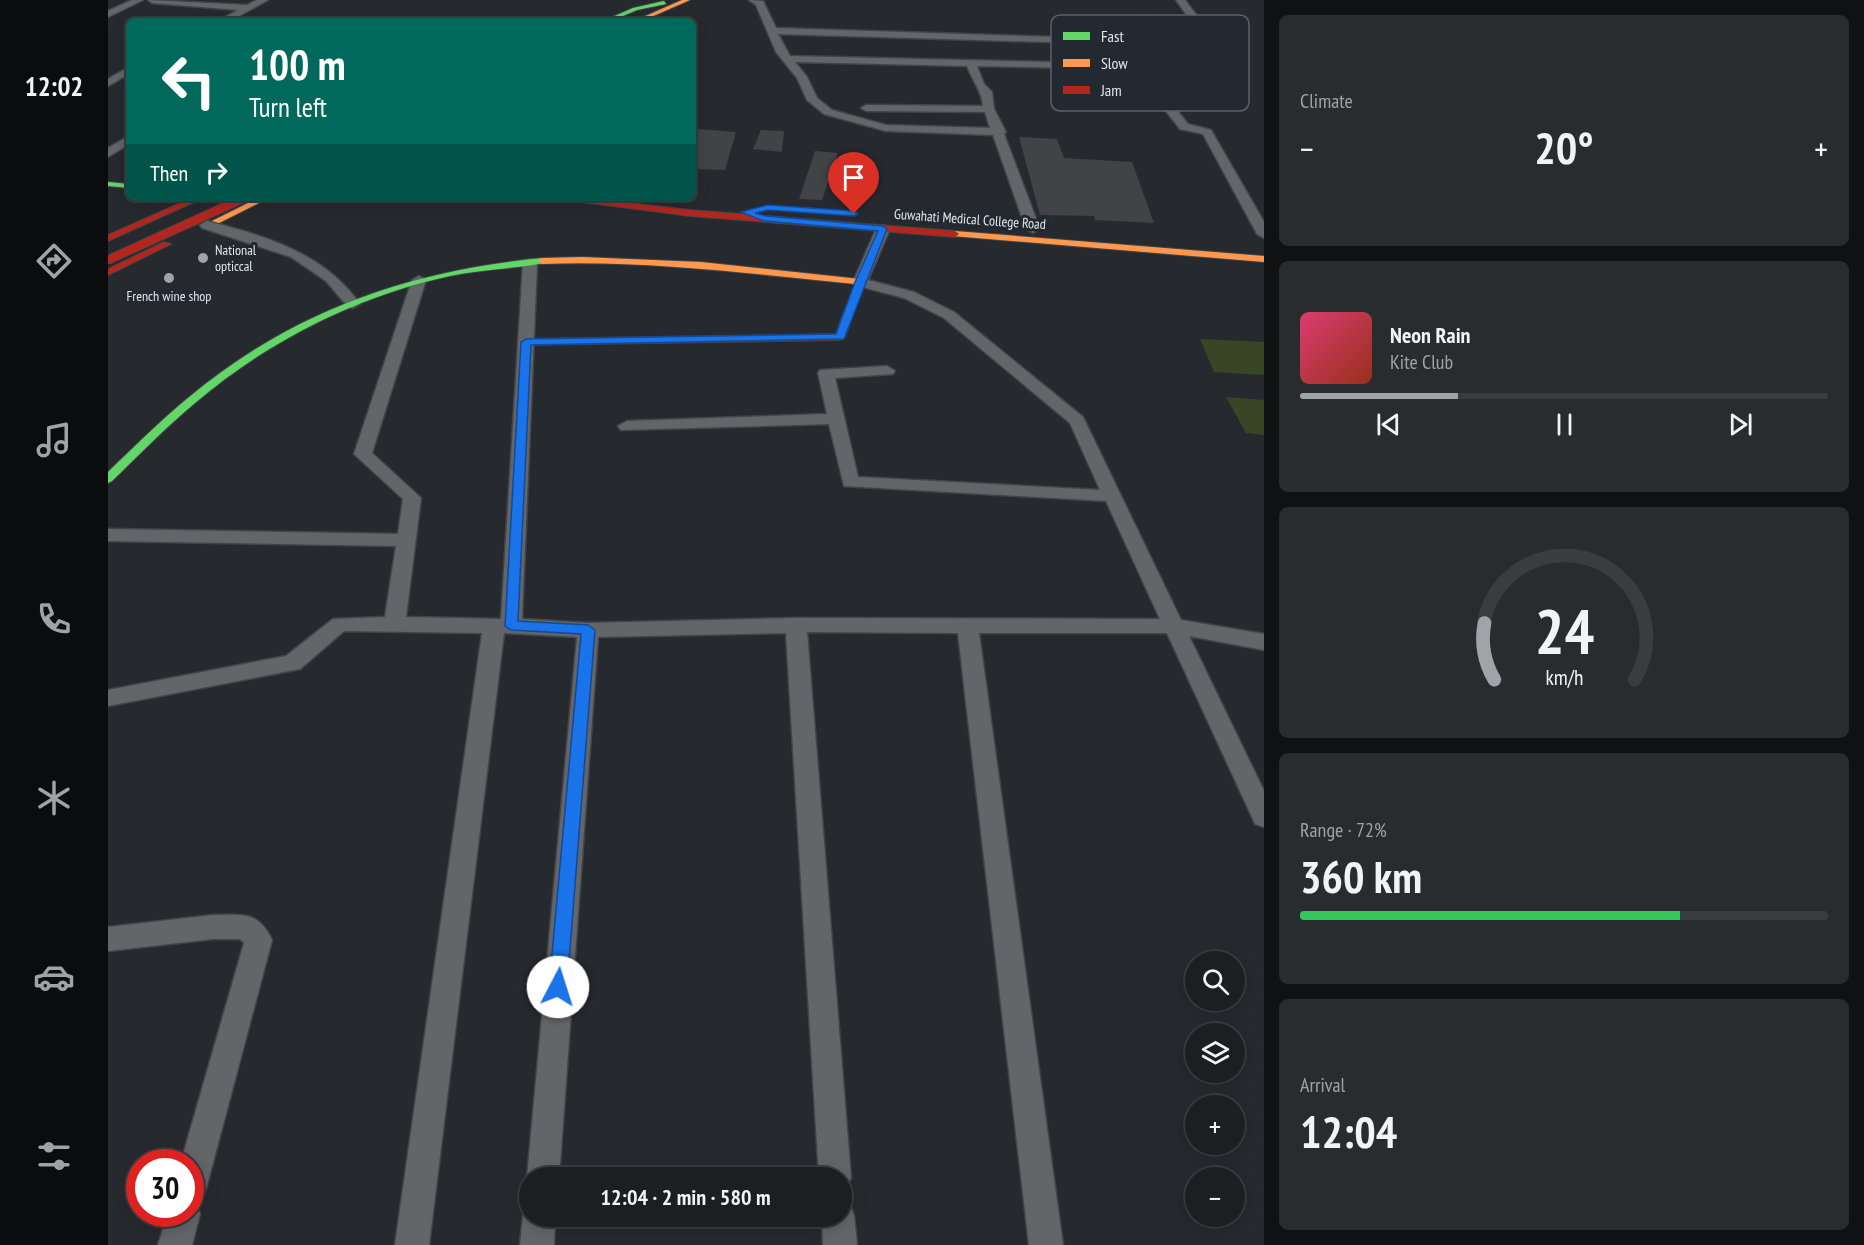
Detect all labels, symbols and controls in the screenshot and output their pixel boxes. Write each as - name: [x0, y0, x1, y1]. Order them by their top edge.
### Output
- legend: [1051, 15, 1249, 111]
- text: Fast: [1101, 26, 1124, 46]
- text: 100 m: [249, 37, 346, 92]
- icon: left: [150, 42, 228, 120]
- text: Slow: [1101, 53, 1128, 73]
- text: 12:02: [25, 69, 83, 103]
- text: Jam: [1100, 80, 1122, 100]
- text: Climate: [1300, 88, 1353, 114]
- text: Turn left: [249, 90, 327, 124]
- text: 20°: [1534, 118, 1594, 176]
- text: −: [1300, 127, 1314, 170]
- text: +: [1814, 127, 1828, 170]
- pin: [828, 152, 879, 214]
- icon: right: [200, 156, 233, 189]
- text: Then: [150, 159, 188, 187]
- icon: arrive: [837, 161, 870, 194]
- street label: Guwahati Medical College Road: [894, 205, 1046, 233]
- icon: directions: [33, 240, 75, 282]
- place label: National opticcal: [215, 241, 257, 275]
- marker: National opticcal: [196, 251, 210, 265]
- marker: French wine shop: [162, 271, 176, 285]
- place label: French wine shop: [127, 287, 211, 305]
- text: Neon Rain: [1390, 321, 1470, 349]
- text: Kite Club: [1390, 349, 1453, 375]
- icon: previous: [1372, 408, 1405, 441]
- icon: pause: [1548, 408, 1581, 441]
- icon: next: [1724, 408, 1757, 441]
- icon: music: [33, 419, 75, 461]
- text: 24: [1534, 590, 1594, 671]
- icon: phone: [33, 598, 75, 640]
- text: km/h: [1545, 663, 1583, 691]
- icon: climate: [33, 777, 75, 819]
- text: Range · 72%: [1300, 817, 1387, 843]
- text: 360 km: [1300, 847, 1422, 905]
- map controls: [1185, 951, 1245, 1227]
- button: search: [1185, 951, 1245, 1011]
- position arrow: [526, 955, 590, 1019]
- icon: car: [33, 956, 75, 998]
- button: layers: [1185, 1023, 1245, 1083]
- text: Arrival: [1300, 1072, 1345, 1098]
- button: +: [1185, 1095, 1245, 1155]
- text: 12:04: [1300, 1102, 1397, 1160]
- icon: filters: [33, 1135, 75, 1177]
- speed limit sign: 30: [126, 1149, 204, 1227]
- button: −: [1185, 1167, 1245, 1227]
- text: 12:04 · 2 min · 580 m: [600, 1183, 771, 1211]

